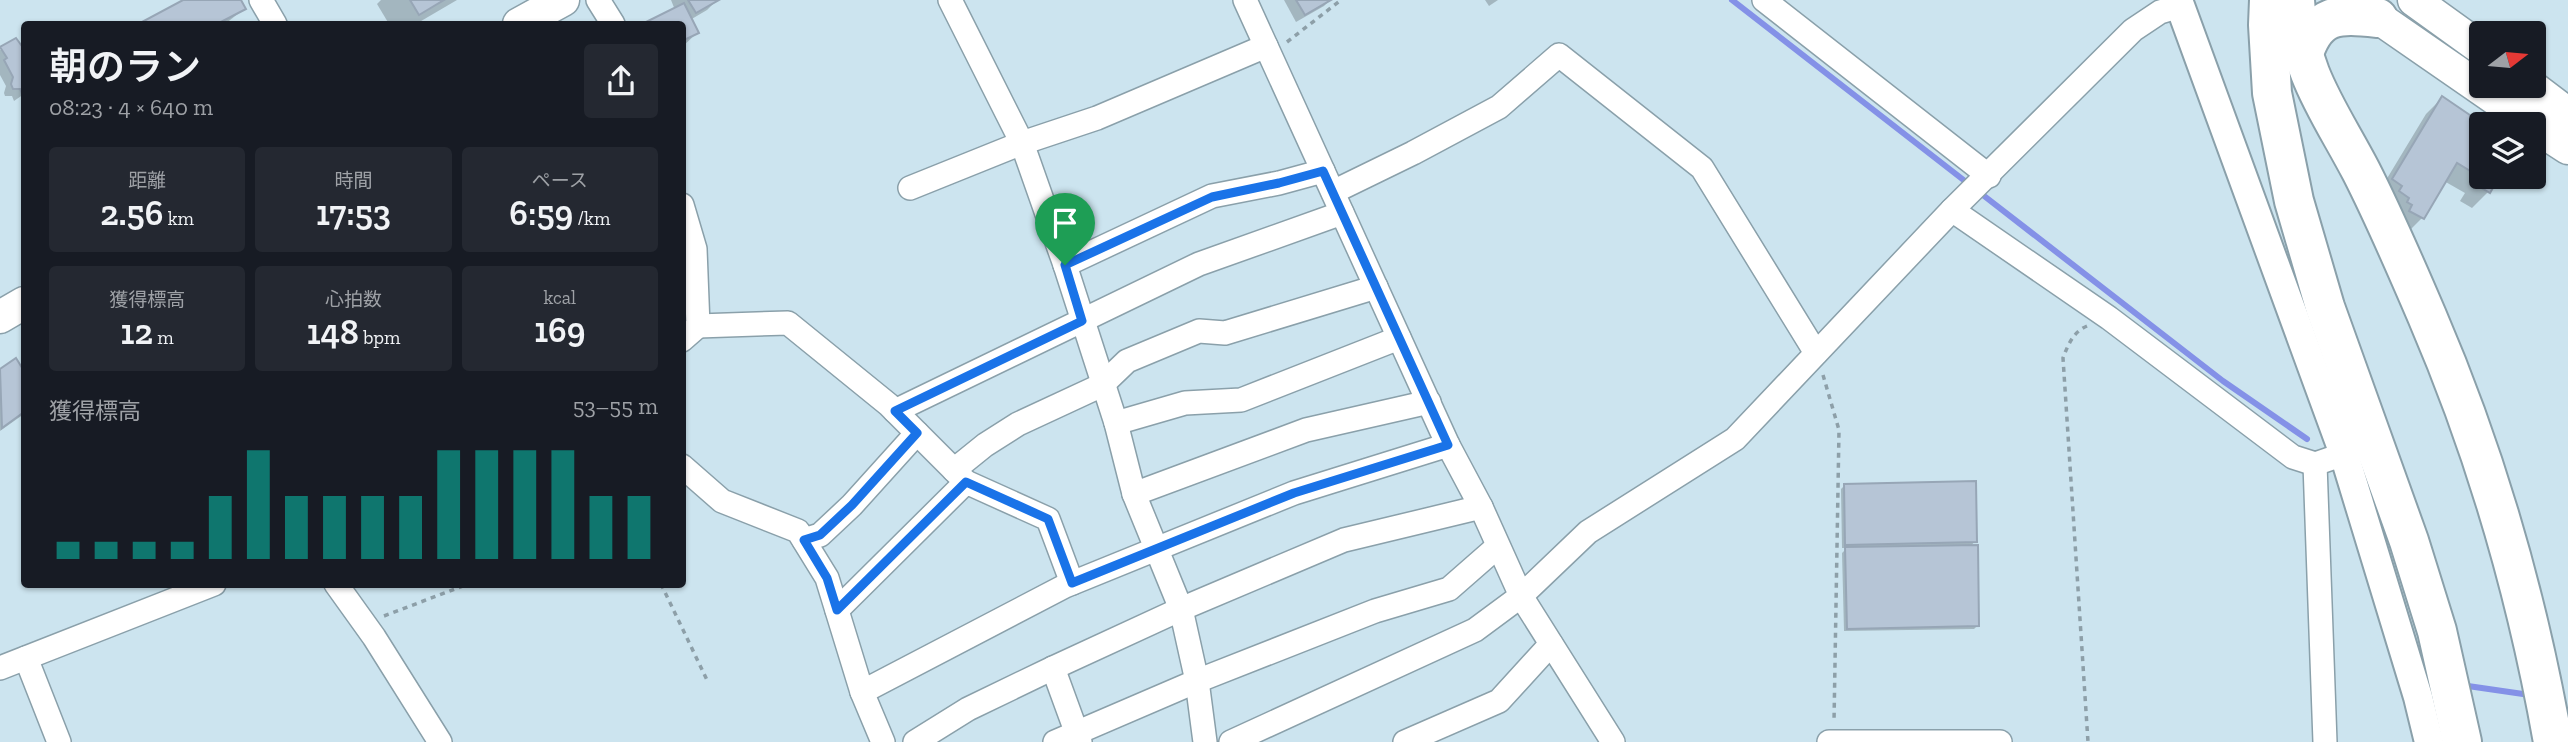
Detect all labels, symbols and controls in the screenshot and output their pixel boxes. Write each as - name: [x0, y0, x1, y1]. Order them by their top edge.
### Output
- north arrow: [2469, 21, 2546, 98]
- map controls: [2469, 21, 2546, 189]
- text: 朝のラン: [49, 44, 201, 90]
- button: share: [584, 44, 658, 118]
- text: 08:23 · 4 × 640 m: [49, 93, 213, 121]
- button: layers: [2469, 112, 2546, 189]
- text: 距離: [128, 169, 166, 192]
- text: 時間: [334, 169, 373, 192]
- text: ペース: [532, 169, 588, 192]
- text: 2.56: [100, 192, 163, 234]
- text: 17:53: [316, 192, 391, 234]
- text: 6:59: [509, 192, 573, 234]
- pin: [1035, 193, 1095, 265]
- icon: arrive: [1046, 204, 1084, 242]
- text: km: [163, 207, 194, 230]
- text: /km: [573, 207, 610, 230]
- text: kcal: [544, 286, 576, 309]
- text: 獲得標高: [109, 288, 185, 311]
- text: 心拍数: [325, 288, 382, 311]
- text: 169: [534, 309, 585, 351]
- text: 12: [121, 311, 153, 353]
- text: 148: [307, 311, 359, 353]
- text: m: [153, 326, 174, 349]
- text: bpm: [359, 326, 400, 349]
- text: 53–55 m: [573, 392, 658, 420]
- text: 獲得標高: [49, 397, 141, 425]

